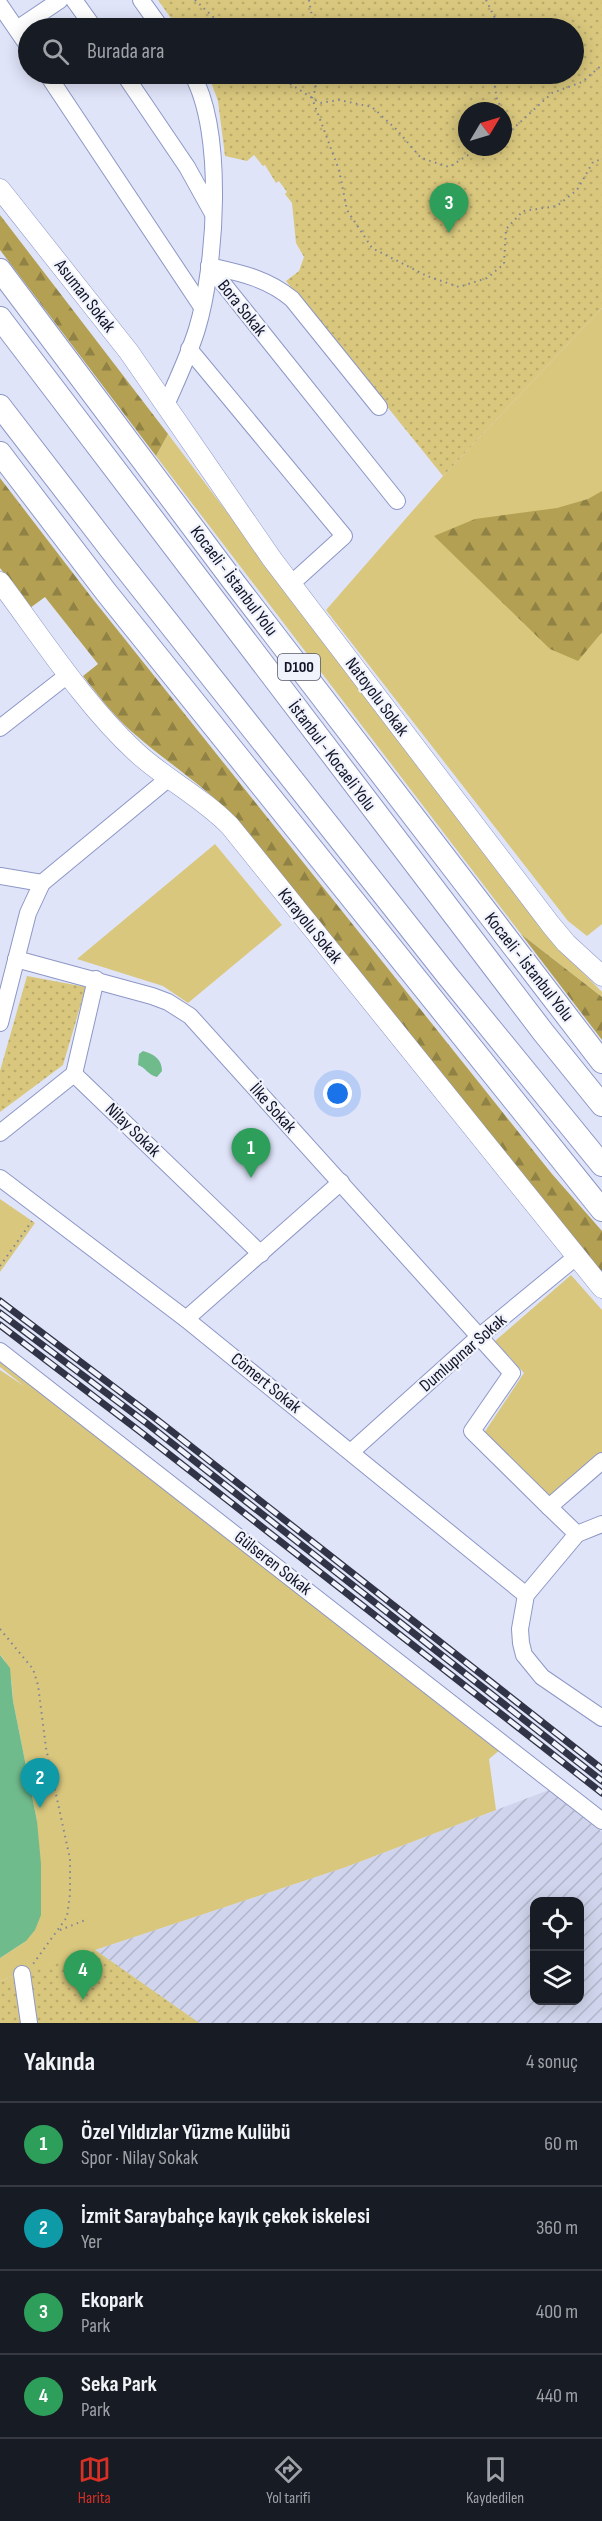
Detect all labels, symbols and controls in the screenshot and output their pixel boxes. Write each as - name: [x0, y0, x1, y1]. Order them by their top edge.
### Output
- search box: [18, 18, 584, 84]
- icon: search: [39, 35, 72, 68]
- text: Burada ara: [87, 38, 164, 65]
- north arrow: [458, 102, 512, 156]
- pin: 3: [430, 184, 468, 233]
- street label: Asuman Sokak: [49, 255, 120, 337]
- street label: Bora Sokak: [213, 276, 271, 340]
- street label: Kocaeli - İstanbul Yolu: [186, 522, 282, 640]
- road number: D100: [278, 654, 320, 680]
- street label: Natoyolu Sokak: [341, 654, 413, 740]
- street label: İstanbul - Kocaeli Yolu: [284, 697, 380, 815]
- street label: Karayolu Sokak: [273, 884, 347, 968]
- street label: Kocaeli - İstanbul Yolu: [480, 908, 578, 1026]
- street label: İlke Sokak: [245, 1079, 301, 1137]
- your location: [323, 1079, 352, 1108]
- street label: Nilay Sokak: [101, 1099, 165, 1161]
- pin: 1: [232, 1128, 270, 1178]
- street label: Dumlupınar Sokak: [415, 1310, 511, 1396]
- street label: Cömert Sokak: [227, 1348, 306, 1418]
- street label: Gülseren Sokak: [230, 1526, 316, 1600]
- pin: 2: [20, 1758, 60, 1808]
- map controls: [530, 1897, 584, 2005]
- button: locate: [530, 1897, 584, 1951]
- pin: 4: [64, 1950, 103, 2000]
- button: layers: [530, 1951, 584, 2005]
- text: Yakında: [24, 2047, 95, 2078]
- text: 4 sonuç: [526, 2050, 578, 2074]
- text: Özel Yıldızlar Yüzme Kulübü: [81, 2119, 290, 2146]
- text: 1: [40, 2132, 47, 2156]
- text: 60 m: [544, 2132, 578, 2156]
- text: Spor · Nilay Sokak: [81, 2146, 198, 2170]
- text: İzmit Saraybahçe kayık çekek iskelesi: [81, 2203, 370, 2230]
- text: 2: [39, 2216, 48, 2240]
- text: 360 m: [536, 2216, 578, 2240]
- text: Yer: [81, 2230, 102, 2254]
- text: Ekopark: [81, 2287, 144, 2314]
- text: 3: [39, 2300, 48, 2324]
- text: 400 m: [536, 2300, 578, 2324]
- text: Park: [81, 2314, 110, 2338]
- text: Seka Park: [81, 2371, 157, 2398]
- text: 4: [39, 2384, 48, 2408]
- text: 440 m: [536, 2384, 578, 2408]
- text: Park: [81, 2398, 110, 2422]
- tab: Harita: [78, 2453, 111, 2508]
- tab: Yol tarifi: [266, 2453, 310, 2508]
- tab: Kaydedilen: [466, 2453, 524, 2508]

